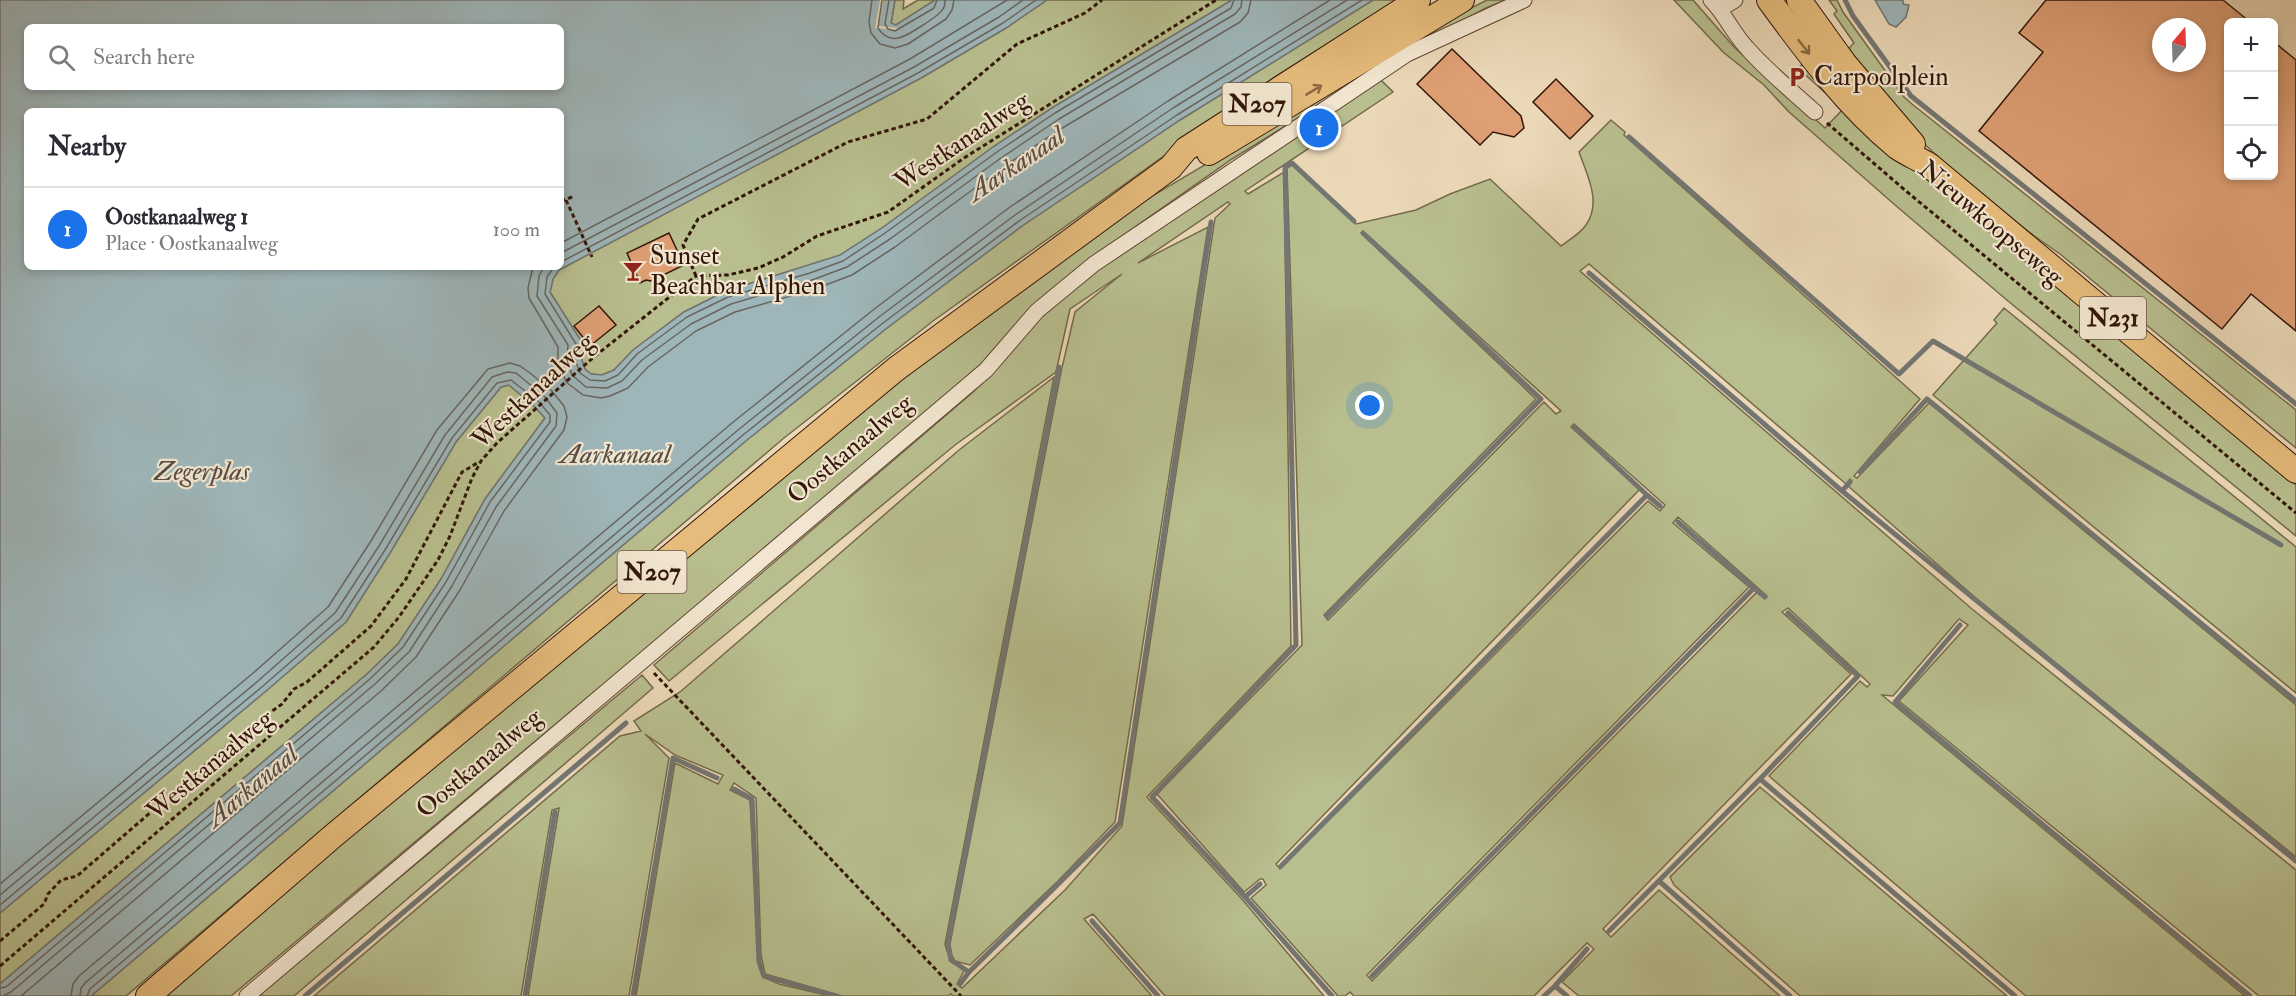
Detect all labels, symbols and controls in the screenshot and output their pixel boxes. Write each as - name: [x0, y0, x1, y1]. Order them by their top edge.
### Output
- north arrow: [2152, 18, 2206, 72]
- map controls: [2224, 18, 2278, 180]
- button: +: [2224, 18, 2278, 72]
- search box: [24, 24, 564, 90]
- one-way arrow: [1797, 38, 1810, 54]
- icon: search: [45, 41, 78, 74]
- text: Search here: [93, 43, 195, 71]
- place label: Carpoolplein: [1814, 61, 1949, 94]
- parking icon: Carpoolplein: [1785, 65, 1809, 89]
- button: −: [2224, 72, 2278, 126]
- street label: Westkanaalweg: [888, 83, 1037, 198]
- road number: N207: [1222, 83, 1292, 125]
- one-way arrow: [1305, 84, 1322, 96]
- pin: 1: [1300, 106, 1338, 150]
- water label: Aarkanaal: [958, 118, 1073, 210]
- button: locate: [2224, 126, 2278, 180]
- text: Nearby: [48, 131, 126, 163]
- street label: Nieuwkoopseweg: [1911, 153, 2071, 295]
- text: Oostkanaalweg 1: [105, 203, 248, 231]
- text: 1: [64, 217, 71, 242]
- text: 100 m: [493, 217, 540, 242]
- text: Place · Oostkanaalweg: [105, 231, 278, 256]
- place label: Sunset Beachbar Alphen: [650, 240, 825, 303]
- bar icon: Sunset Beachbar Alphen: [621, 259, 645, 283]
- road number: N231: [2080, 297, 2146, 339]
- street label: Westkanaalweg: [464, 325, 602, 457]
- street label: Oostkanaalweg: [780, 386, 920, 511]
- your location: [1355, 391, 1384, 420]
- water label: Aarkanaal: [557, 438, 673, 471]
- water label: Zegerplas: [153, 455, 250, 488]
- road number: N207: [618, 551, 686, 593]
- street label: Oostkanaalweg: [409, 700, 549, 825]
- street label: Westkanaalweg: [139, 702, 281, 828]
- water label: Aarkanaal: [197, 736, 307, 836]

